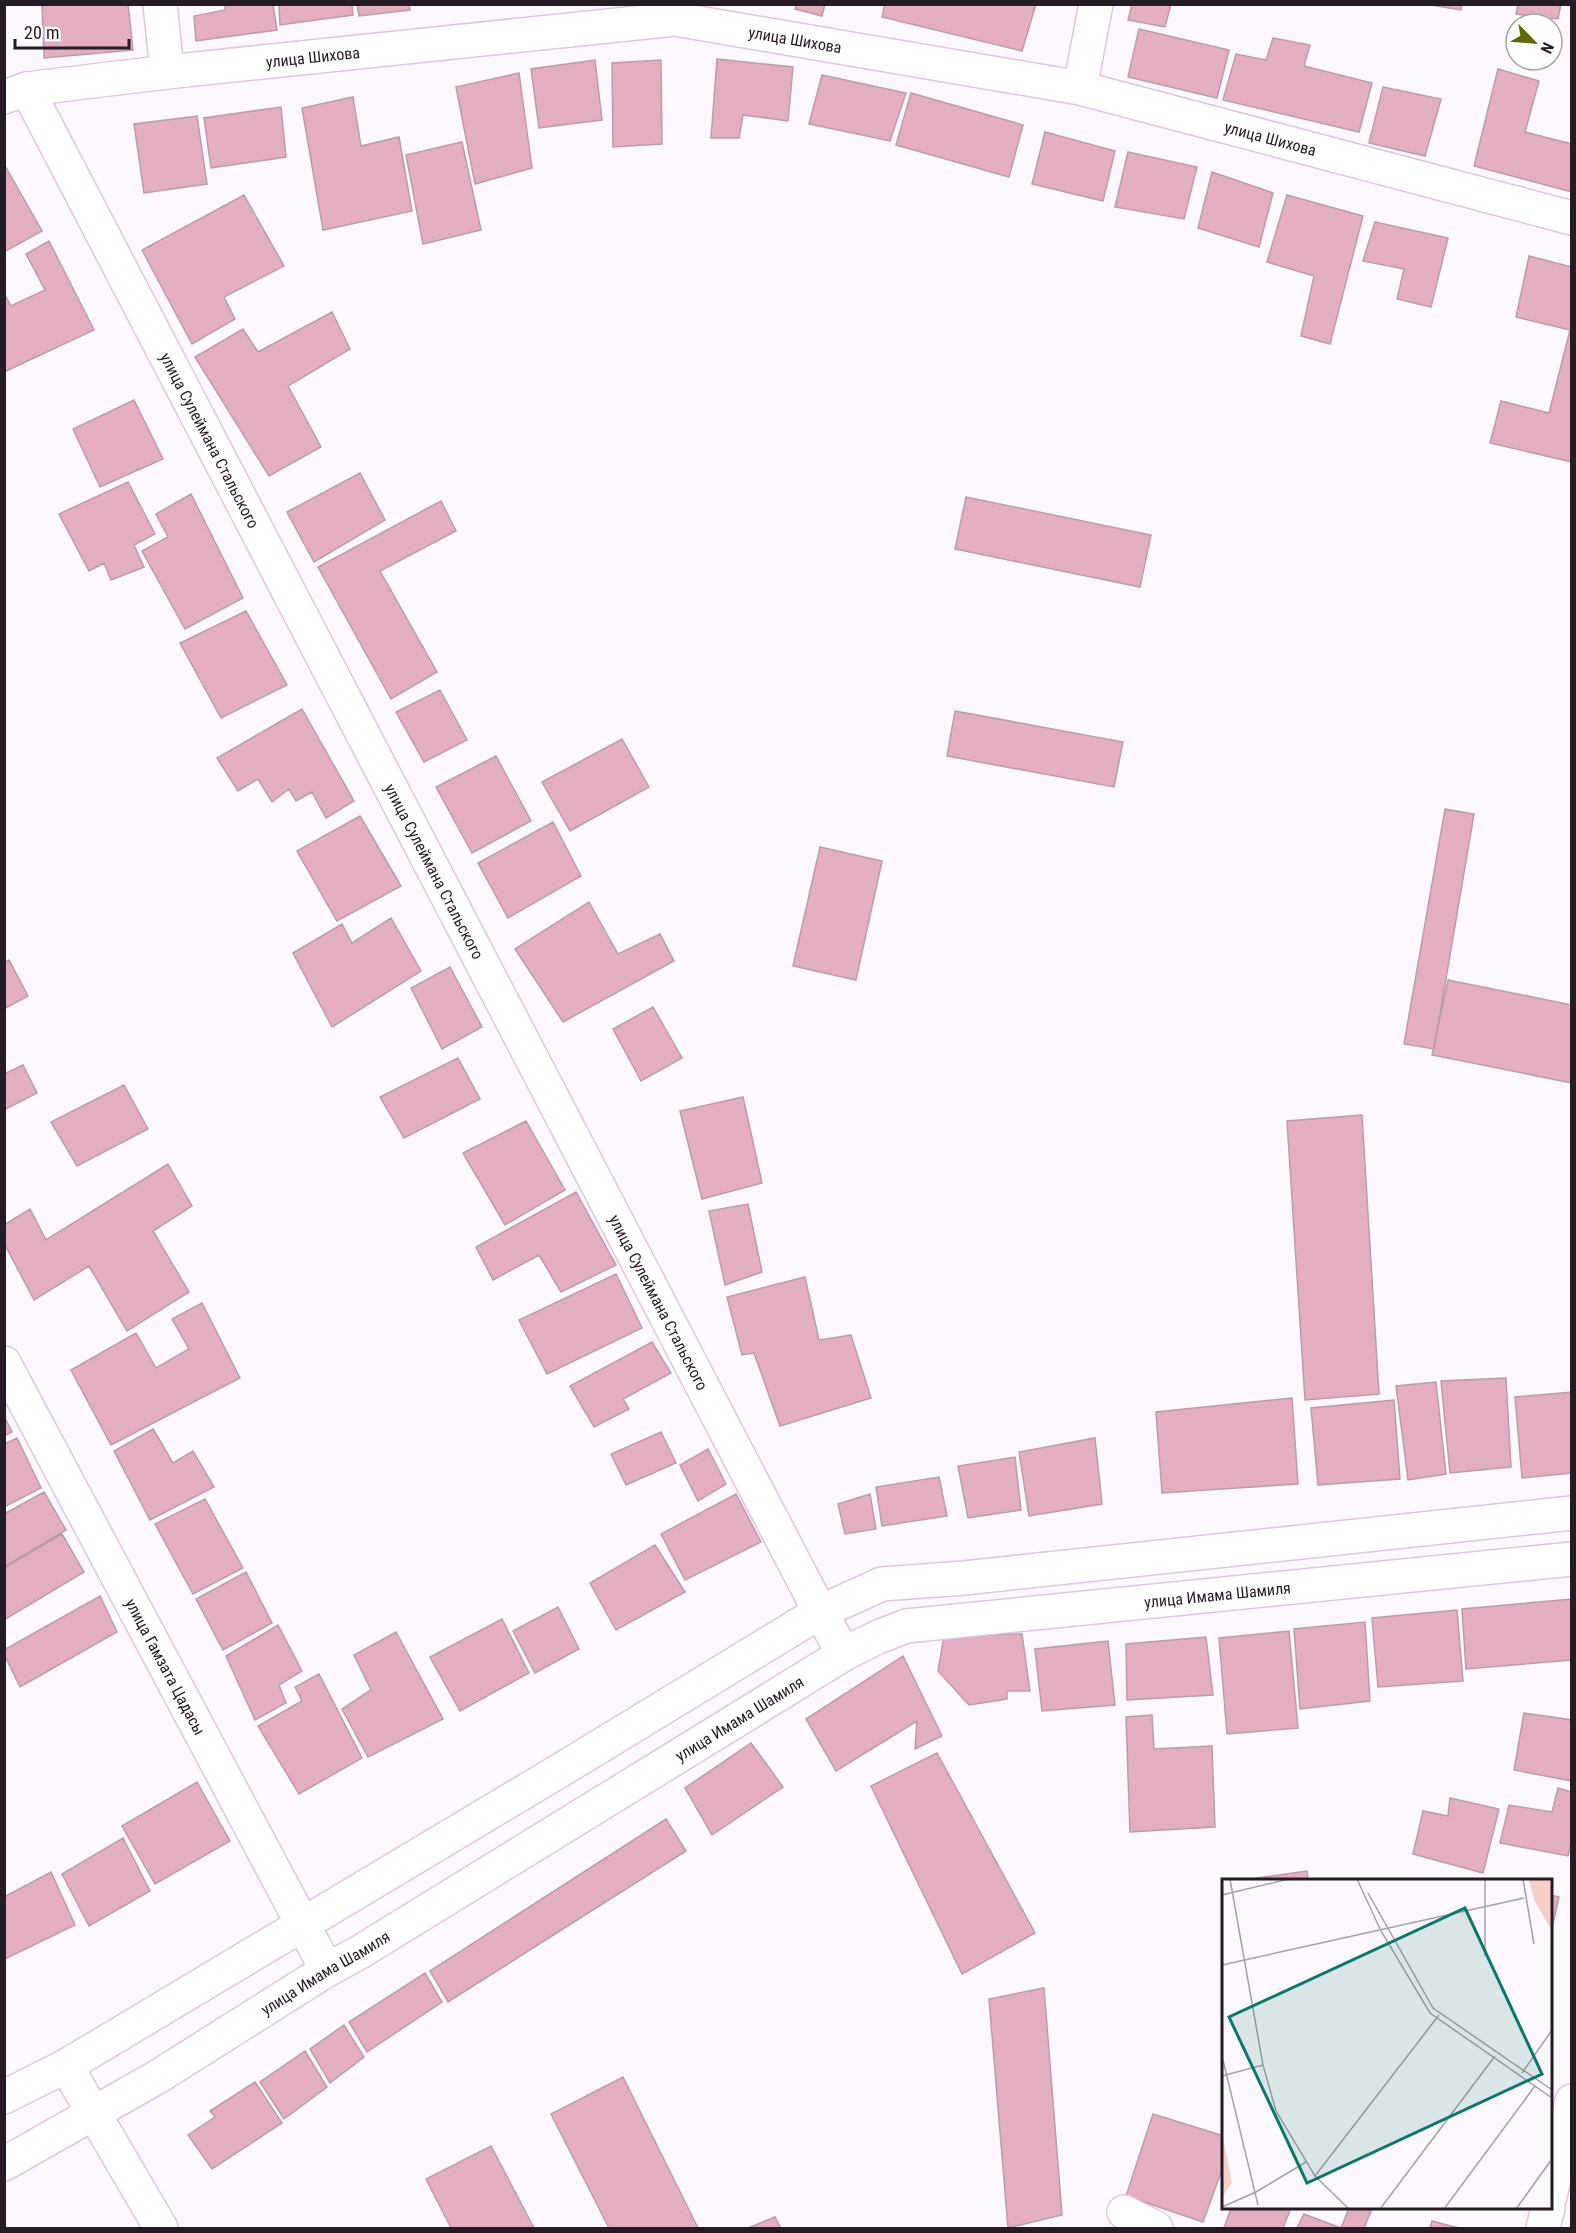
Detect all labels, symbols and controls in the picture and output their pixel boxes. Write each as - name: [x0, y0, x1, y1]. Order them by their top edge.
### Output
- scale bar: [15, 12, 129, 50]
- north arrow: [1504, 12, 1564, 72]
- text: 20 m: [24, 22, 59, 43]
- street label: улица Шихова: [747, 23, 843, 57]
- text: N: [1536, 40, 1558, 57]
- street label: улица Шихова: [265, 43, 361, 72]
- street label: улица Шихова: [1222, 118, 1318, 160]
- street label: улица Сулеймана Стальского: [156, 350, 263, 531]
- street label: улица Сулеймана Стальского: [380, 781, 487, 962]
- street label: улица Сулеймана Стальского: [605, 1212, 712, 1394]
- street label: улица Имама Шамиля: [1143, 1578, 1292, 1612]
- street label: улица Гамзата Цадасы: [121, 1595, 209, 1738]
- street label: улица Имама Шамиля: [672, 1672, 807, 1766]
- inset map: [1222, 1879, 1552, 2209]
- street label: улица Имама Шамиля: [258, 1927, 393, 2019]

